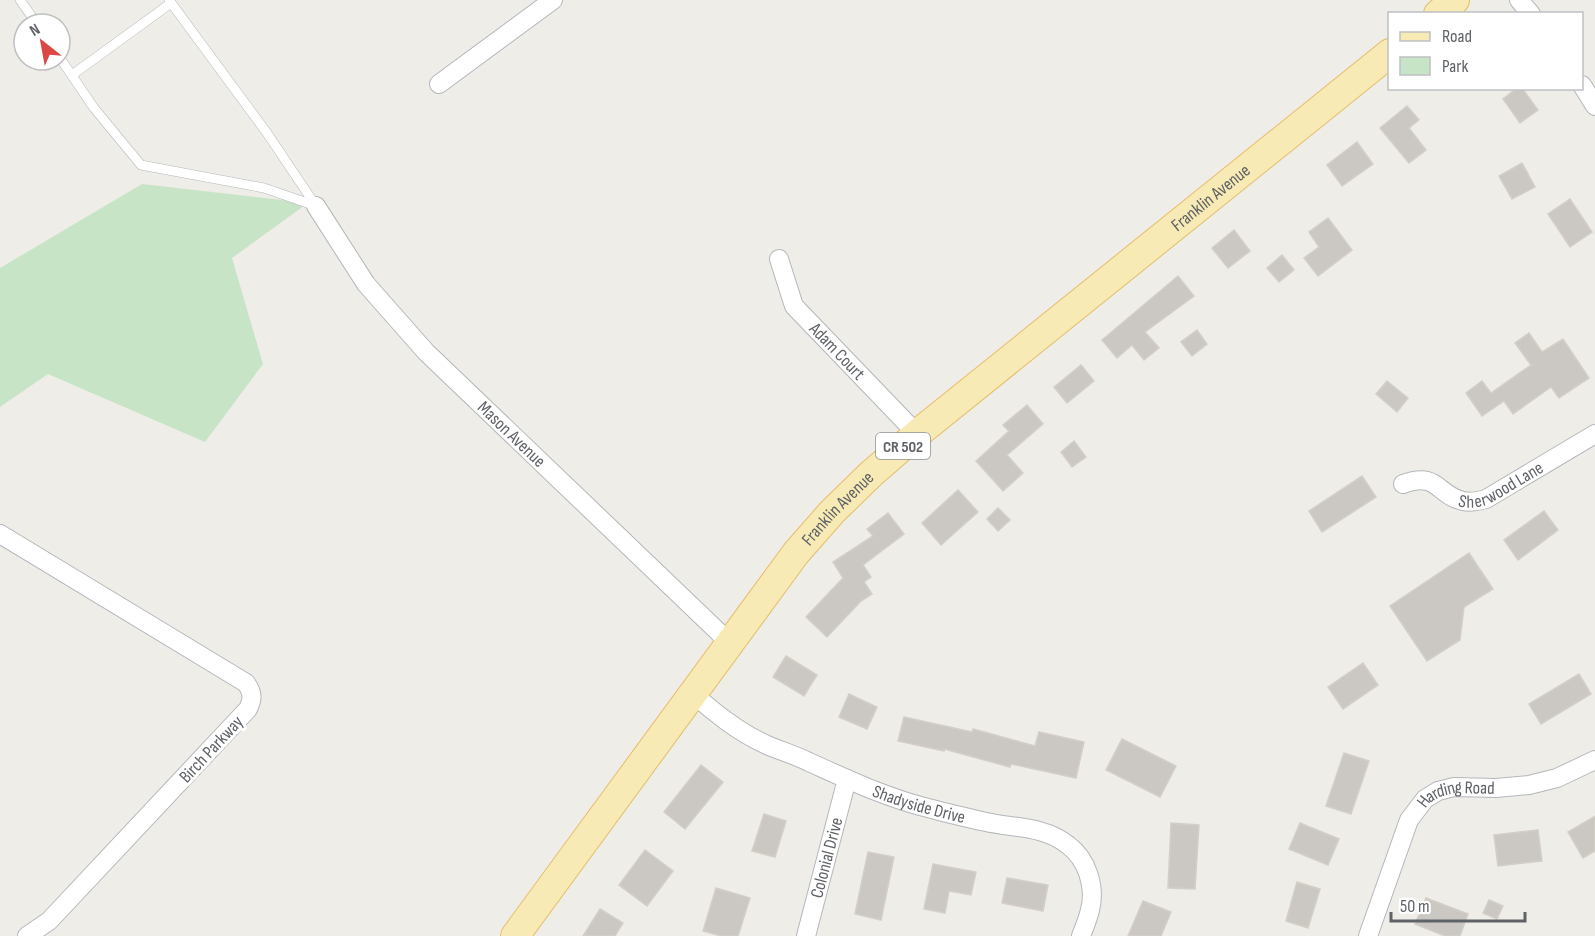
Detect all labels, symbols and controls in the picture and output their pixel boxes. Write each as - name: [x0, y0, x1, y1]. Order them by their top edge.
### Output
- north arrow: [12, 12, 72, 72]
- legend: [1388, 12, 1583, 90]
- text: N: [26, 20, 44, 41]
- text: Road: [1442, 26, 1472, 47]
- text: Park: [1442, 56, 1468, 77]
- street label: Franklin Avenue: [1167, 160, 1254, 236]
- street label: Adam Court: [804, 318, 870, 385]
- street label: Mason Avenue: [473, 397, 550, 472]
- road number: CR 502: [876, 433, 930, 459]
- street label: Sherwood Lane: [1456, 457, 1547, 513]
- street label: Franklin Avenue: [797, 467, 878, 550]
- street label: Birch Parkway: [175, 711, 248, 787]
- street label: Harding Road: [1413, 777, 1495, 811]
- street label: Shadyside Drive: [869, 781, 967, 828]
- street label: Colonial Drive: [806, 815, 848, 900]
- scale bar: [1391, 885, 1524, 923]
- text: 50 m: [1400, 896, 1430, 917]

